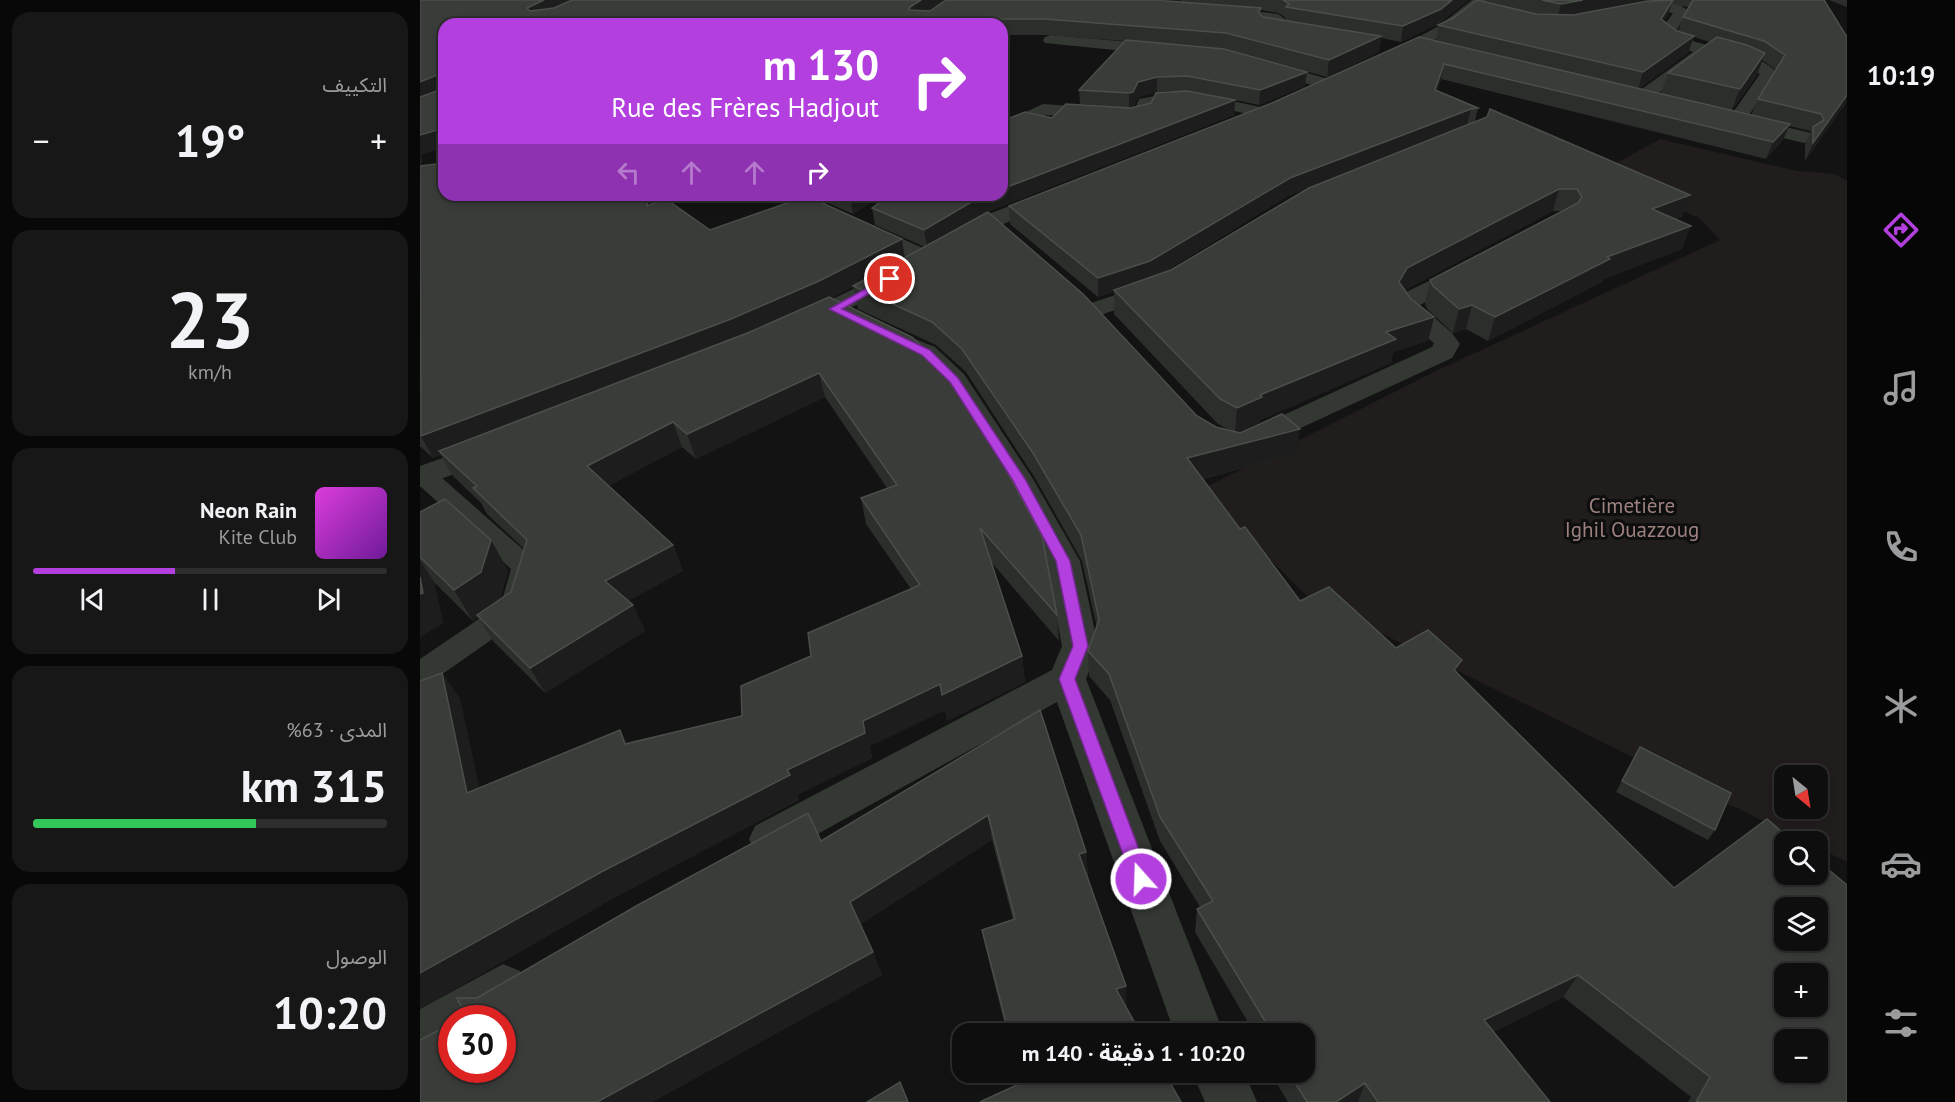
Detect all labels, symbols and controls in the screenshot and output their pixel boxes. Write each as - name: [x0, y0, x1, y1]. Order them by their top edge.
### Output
- text: 130 m: [763, 37, 879, 92]
- icon: right: [900, 42, 978, 120]
- text: 10:19: [1867, 58, 1935, 92]
- text: التكييف: [323, 72, 387, 98]
- text: Rue des Frères Hadjout: [611, 90, 879, 124]
- text: 19°: [175, 111, 245, 169]
- text: −: [33, 119, 50, 162]
- text: +: [370, 119, 387, 162]
- icon: left: [612, 156, 645, 189]
- icon: ahead: [675, 156, 708, 189]
- icon: ahead: [738, 156, 771, 189]
- icon: right: [801, 156, 834, 189]
- icon: directions: [1880, 209, 1922, 251]
- pin: [864, 253, 915, 304]
- icon: arrive: [873, 262, 906, 295]
- text: 23: [166, 269, 254, 370]
- text: km/h: [188, 359, 232, 385]
- icon: music: [1880, 367, 1922, 409]
- park label: Cimetière Ighil Ouazzoug: [1565, 492, 1699, 543]
- text: Neon Rain: [200, 496, 297, 524]
- text: Kite Club: [219, 524, 297, 550]
- icon: phone: [1880, 526, 1922, 568]
- icon: previous: [76, 583, 109, 616]
- icon: pause: [194, 583, 227, 616]
- icon: next: [312, 583, 345, 616]
- icon: climate: [1880, 685, 1922, 727]
- text: المدى · 63%: [286, 717, 387, 743]
- text: 315 km: [241, 756, 387, 814]
- north arrow: [1774, 765, 1828, 819]
- map controls: [1774, 765, 1828, 1083]
- button: search: [1774, 831, 1828, 885]
- icon: car: [1880, 843, 1922, 885]
- position arrow: [1109, 847, 1173, 911]
- button: layers: [1774, 897, 1828, 951]
- text: الوصول: [326, 944, 387, 970]
- button: +: [1774, 963, 1828, 1017]
- text: 10:20: [273, 983, 387, 1041]
- icon: filters: [1880, 1002, 1922, 1044]
- speed limit sign: 30: [438, 1005, 516, 1083]
- button: −: [1774, 1029, 1828, 1083]
- text: 10:20 · 1 دقيقة · 140 m: [1022, 1039, 1245, 1067]

